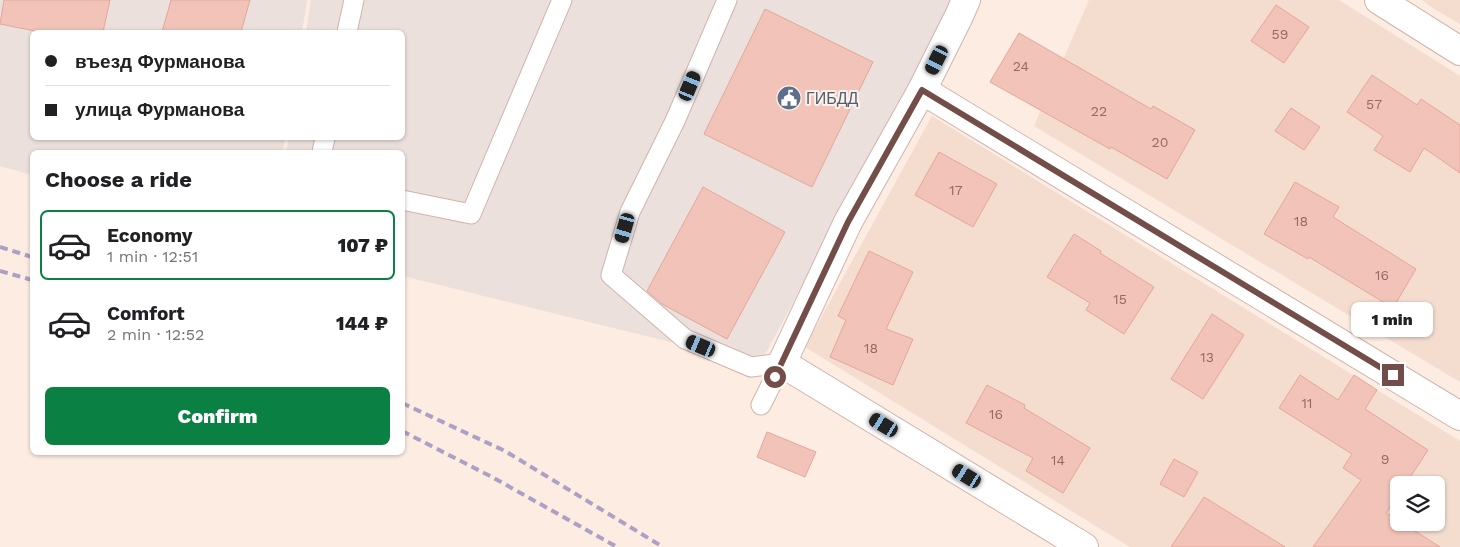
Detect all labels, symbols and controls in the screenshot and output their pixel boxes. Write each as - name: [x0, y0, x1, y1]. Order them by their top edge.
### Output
- house number: 59: [1272, 26, 1288, 42]
- car: [923, 43, 950, 77]
- text: въезд Фурманова: [75, 50, 245, 73]
- house number: 24: [1013, 58, 1029, 74]
- car: [677, 69, 702, 103]
- public building icon: ГИБДД: [776, 85, 802, 111]
- place label: ГИБДД: [806, 89, 859, 108]
- house number: 57: [1366, 96, 1382, 112]
- text: улица Фурманова: [75, 98, 244, 121]
- house number: 22: [1091, 103, 1107, 119]
- house number: 20: [1152, 134, 1168, 150]
- text: Choose a ride: [45, 167, 192, 192]
- house number: 17: [949, 182, 963, 198]
- car: [613, 212, 636, 244]
- house number: 18: [1294, 213, 1308, 229]
- icon: car: [47, 223, 92, 268]
- text: Economy: [107, 224, 192, 247]
- text: 107 ₽: [338, 234, 388, 257]
- text: 1 min · 12:51: [107, 247, 198, 266]
- house number: 16: [1375, 267, 1389, 283]
- house number: 15: [1113, 291, 1127, 307]
- icon: car: [47, 301, 92, 346]
- text: Comfort: [107, 302, 185, 325]
- callout: 1 min: [1352, 302, 1434, 338]
- text: 1 min: [1371, 310, 1413, 329]
- text: 144 ₽: [336, 312, 388, 335]
- text: 2 min · 12:52: [107, 325, 204, 344]
- car: [684, 333, 717, 359]
- house number: 18: [864, 340, 878, 356]
- house number: 13: [1200, 349, 1214, 365]
- route end: [1382, 364, 1404, 386]
- route start: [764, 366, 786, 388]
- button: Confirm: [45, 387, 390, 445]
- house number: 11: [1302, 395, 1312, 411]
- house number: 16: [989, 406, 1003, 422]
- car: [867, 411, 900, 439]
- house number: 9: [1381, 451, 1389, 467]
- house number: 14: [1051, 452, 1065, 468]
- car: [950, 462, 983, 490]
- map controls: [1390, 476, 1445, 531]
- button: layers: [1390, 476, 1445, 531]

